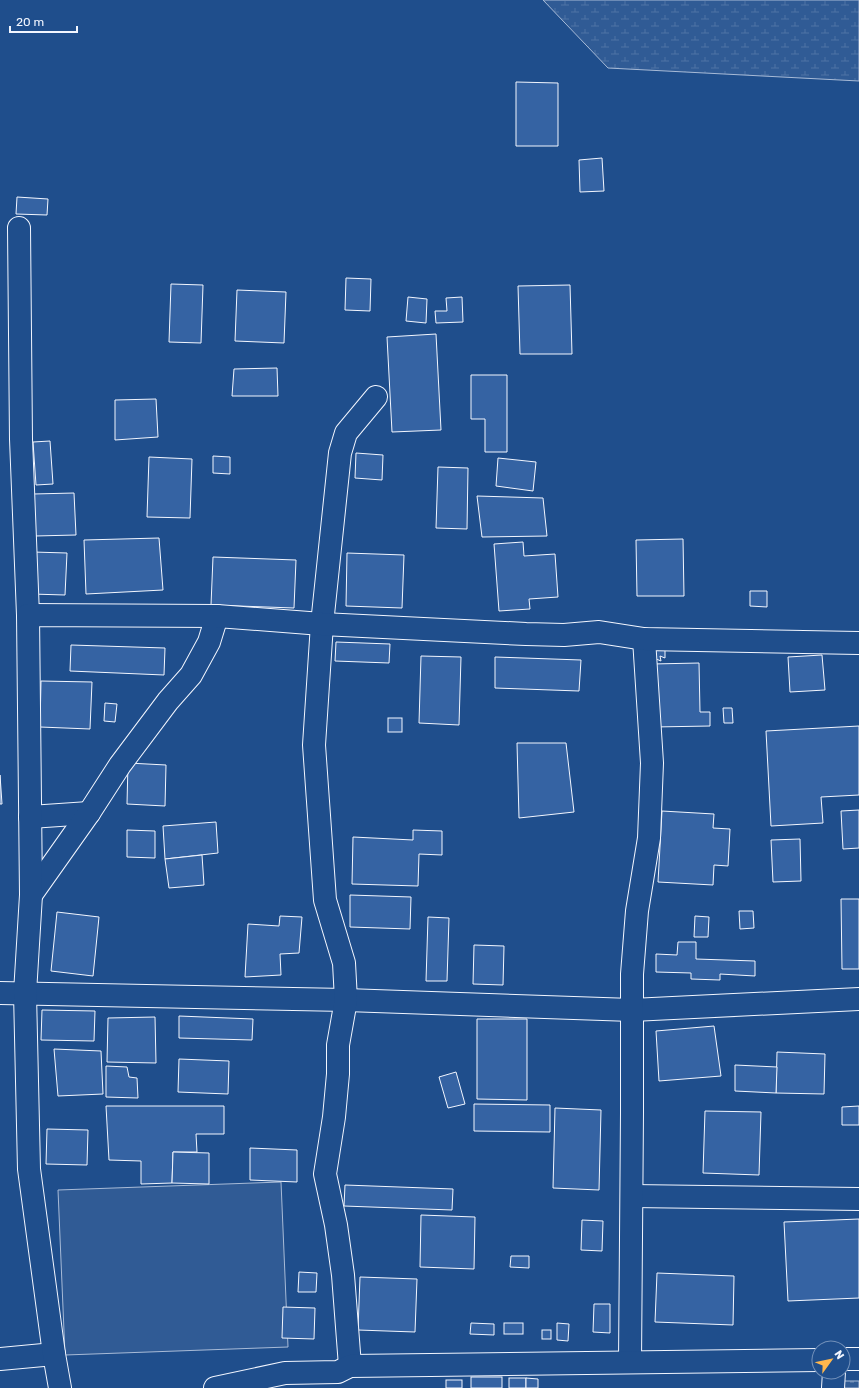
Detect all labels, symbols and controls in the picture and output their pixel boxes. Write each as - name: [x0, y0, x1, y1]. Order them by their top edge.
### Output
- scale bar: [10, 8, 77, 34]
- text: 20 m: [16, 15, 44, 29]
- north arrow: [811, 1340, 851, 1380]
- text: N: [831, 1348, 847, 1362]

